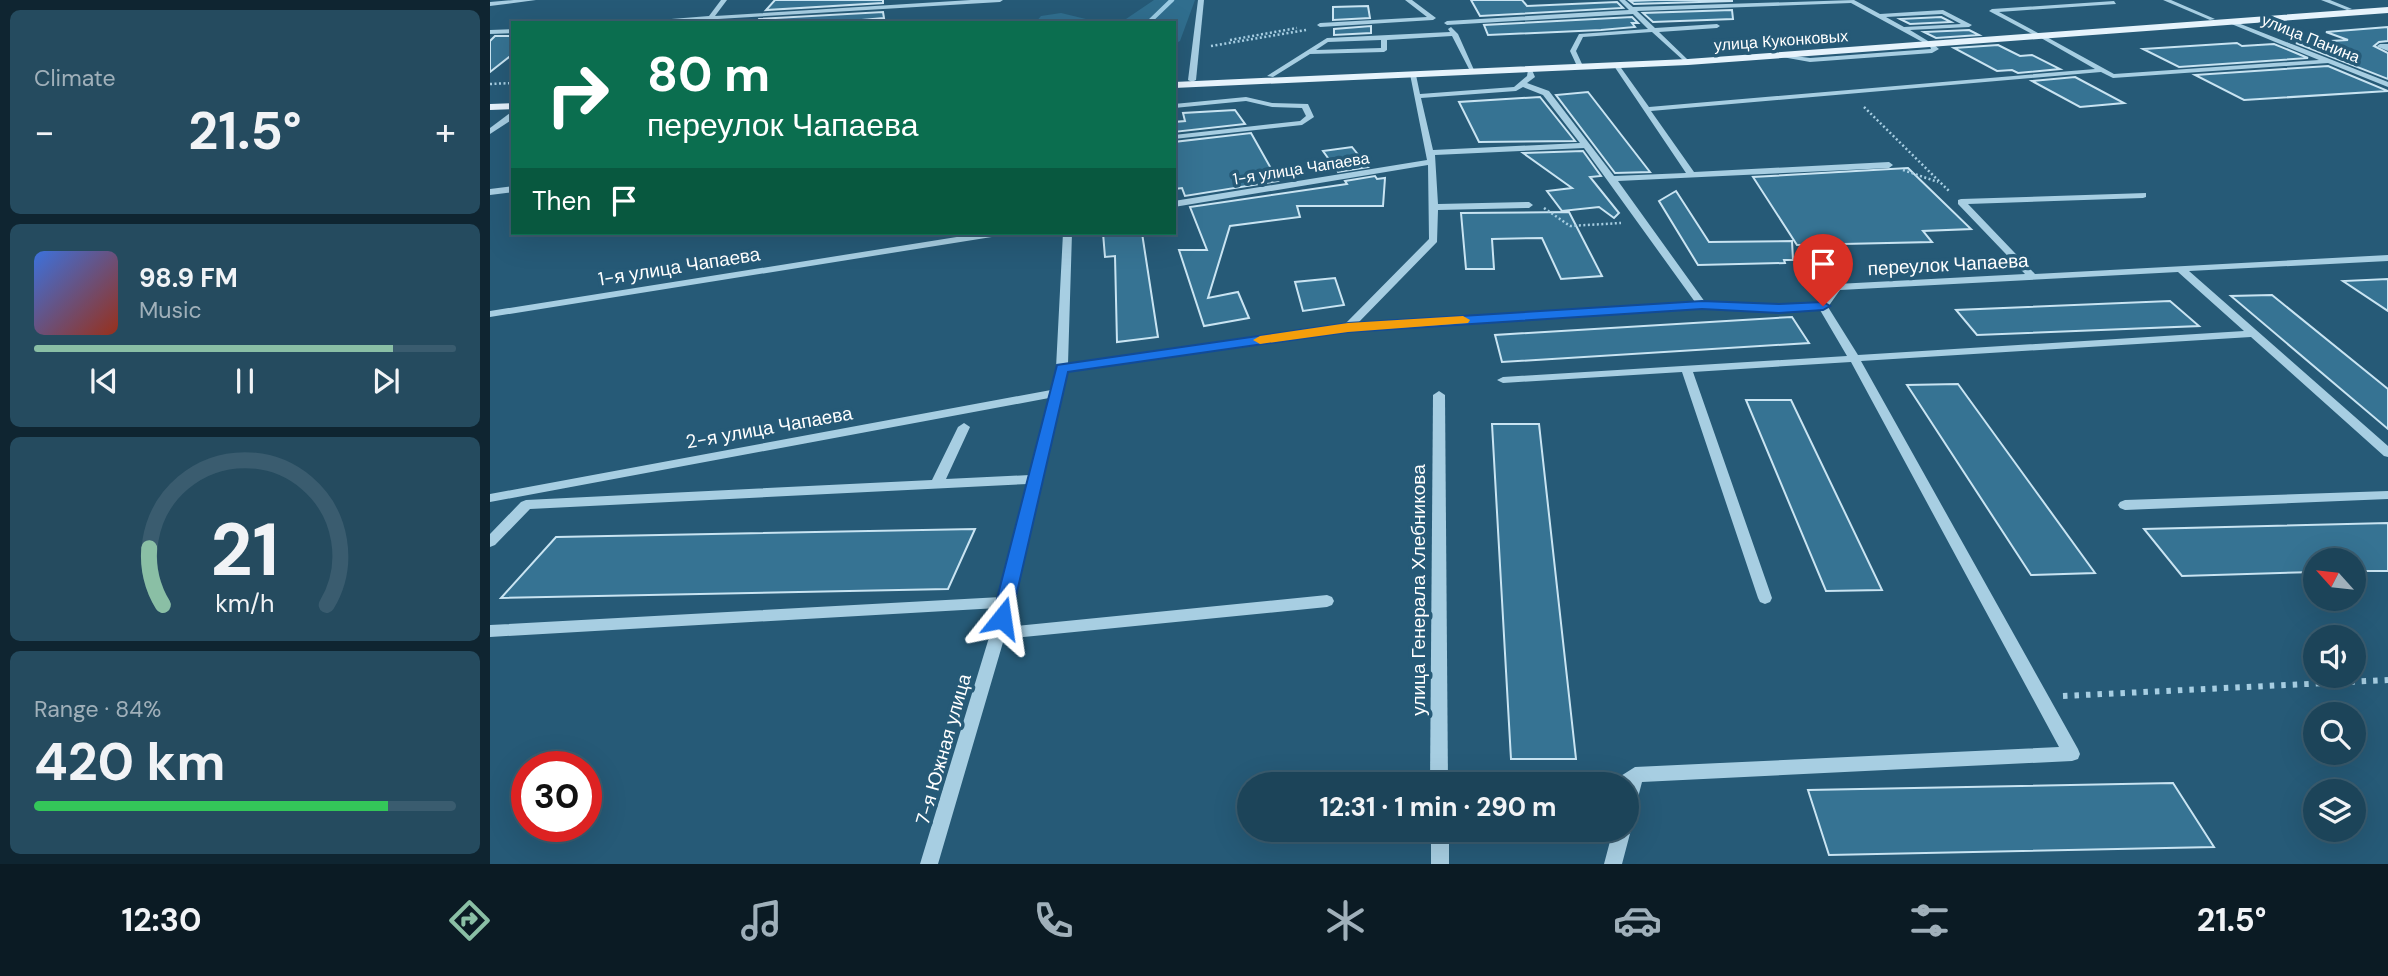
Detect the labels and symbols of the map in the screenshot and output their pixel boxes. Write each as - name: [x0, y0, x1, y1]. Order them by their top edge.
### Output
- street label: улица Панина: [2259, 9, 2363, 68]
- street label: улица Куконковых: [1713, 25, 1849, 56]
- street label: 1-я улица Чапаева: [1231, 147, 1371, 190]
- pin: [1793, 234, 1853, 306]
- street label: 1-я улица Чапаева: [596, 241, 762, 292]
- street label: переулок Чапаева: [1867, 248, 2030, 281]
- street label: 2-я улица Чапаева: [684, 400, 855, 454]
- street label: улица Генерала Хлебникова: [1406, 464, 1431, 716]
- north arrow: [2303, 548, 2366, 611]
- position arrow: [965, 581, 1039, 655]
- street label: 7-я Южная улица: [910, 670, 977, 827]
- speed limit sign: 30: [511, 751, 602, 842]

